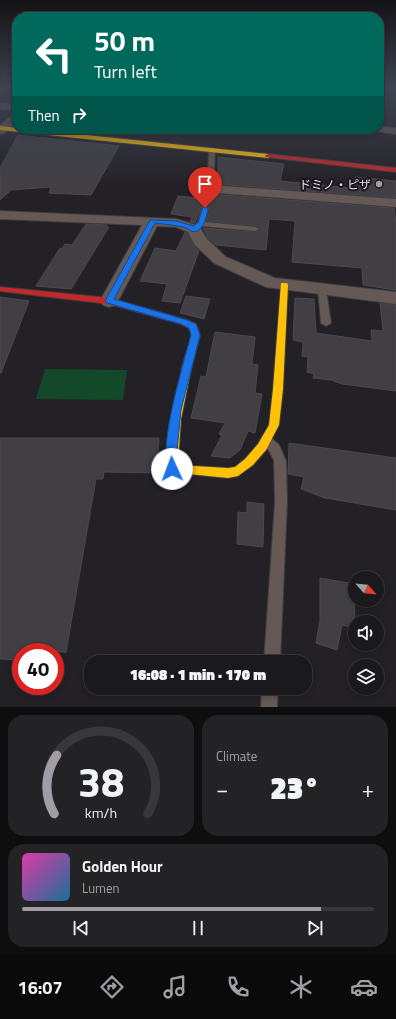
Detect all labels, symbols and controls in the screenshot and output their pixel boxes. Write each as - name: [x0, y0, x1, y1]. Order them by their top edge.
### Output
- text: 50 m: [94, 19, 155, 62]
- icon: left: [28, 28, 80, 80]
- text: Turn left: [94, 58, 157, 85]
- text: Then: [28, 104, 60, 127]
- icon: right: [68, 104, 90, 126]
- pin: [188, 167, 222, 208]
- icon: arrive: [194, 173, 216, 195]
- place label: ドミノ・ピザ: [299, 175, 371, 194]
- marker: ドミノ・ピザ: [374, 179, 384, 189]
- position arrow: [151, 448, 193, 490]
- north arrow: [348, 571, 384, 607]
- map controls: [348, 571, 384, 695]
- button: sound: [348, 615, 384, 651]
- speed limit sign: 40: [12, 643, 64, 695]
- button: layers: [348, 659, 384, 695]
- text: 16:08 · 1 min · 170 m: [130, 663, 266, 686]
- text: Climate: [216, 746, 257, 766]
- text: 38: [78, 749, 124, 812]
- text: 23°: [270, 765, 320, 811]
- text: −: [216, 772, 228, 806]
- text: +: [362, 772, 374, 806]
- text: km/h: [85, 801, 117, 823]
- text: Golden Hour: [82, 855, 163, 878]
- text: Lumen: [82, 878, 119, 898]
- icon: previous: [70, 917, 92, 939]
- icon: pause: [187, 917, 209, 939]
- icon: next: [304, 917, 326, 939]
- icon: directions: [98, 973, 126, 1001]
- icon: music: [161, 973, 189, 1001]
- icon: phone: [224, 973, 252, 1001]
- icon: climate: [287, 973, 315, 1001]
- icon: car: [350, 973, 378, 1001]
- text: 16:07: [18, 974, 63, 1001]

